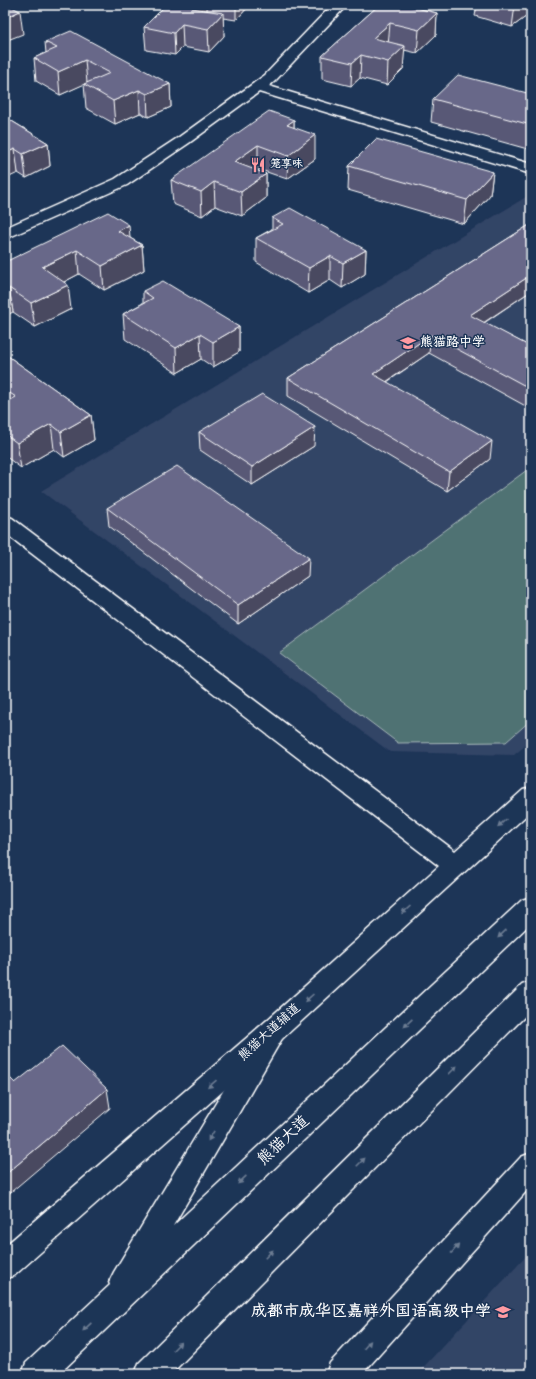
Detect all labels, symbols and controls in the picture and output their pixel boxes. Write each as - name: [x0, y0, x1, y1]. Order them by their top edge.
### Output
- restaurant icon: 笼享味: [249, 156, 267, 174]
- place label: 笼享味: [270, 157, 303, 173]
- school or university icon: 熊猫路中学: [399, 334, 417, 352]
- place label: 熊猫路中学: [420, 334, 485, 353]
- one-way arrow: [497, 819, 507, 828]
- one-way arrow: [400, 906, 411, 915]
- one-way arrow: [498, 929, 507, 938]
- one-way arrow: [305, 993, 314, 1002]
- street label: 熊猫大道辅道: [235, 1000, 305, 1066]
- one-way arrow: [403, 1018, 413, 1028]
- one-way arrow: [448, 1065, 458, 1075]
- one-way arrow: [207, 1079, 217, 1089]
- street label: 熊猫大道: [253, 1111, 315, 1171]
- one-way arrow: [207, 1130, 214, 1142]
- one-way arrow: [356, 1157, 366, 1167]
- one-way arrow: [237, 1175, 247, 1185]
- one-way arrow: [450, 1245, 459, 1254]
- one-way arrow: [264, 1249, 274, 1259]
- place label: 成都市成华区嘉祥外国语高级中学: [251, 1301, 491, 1324]
- school or university icon: 成都市成华区嘉祥外国语高级中学: [494, 1303, 512, 1321]
- one-way arrow: [82, 1322, 92, 1332]
- one-way arrow: [363, 1340, 372, 1350]
- one-way arrow: [172, 1341, 182, 1351]

